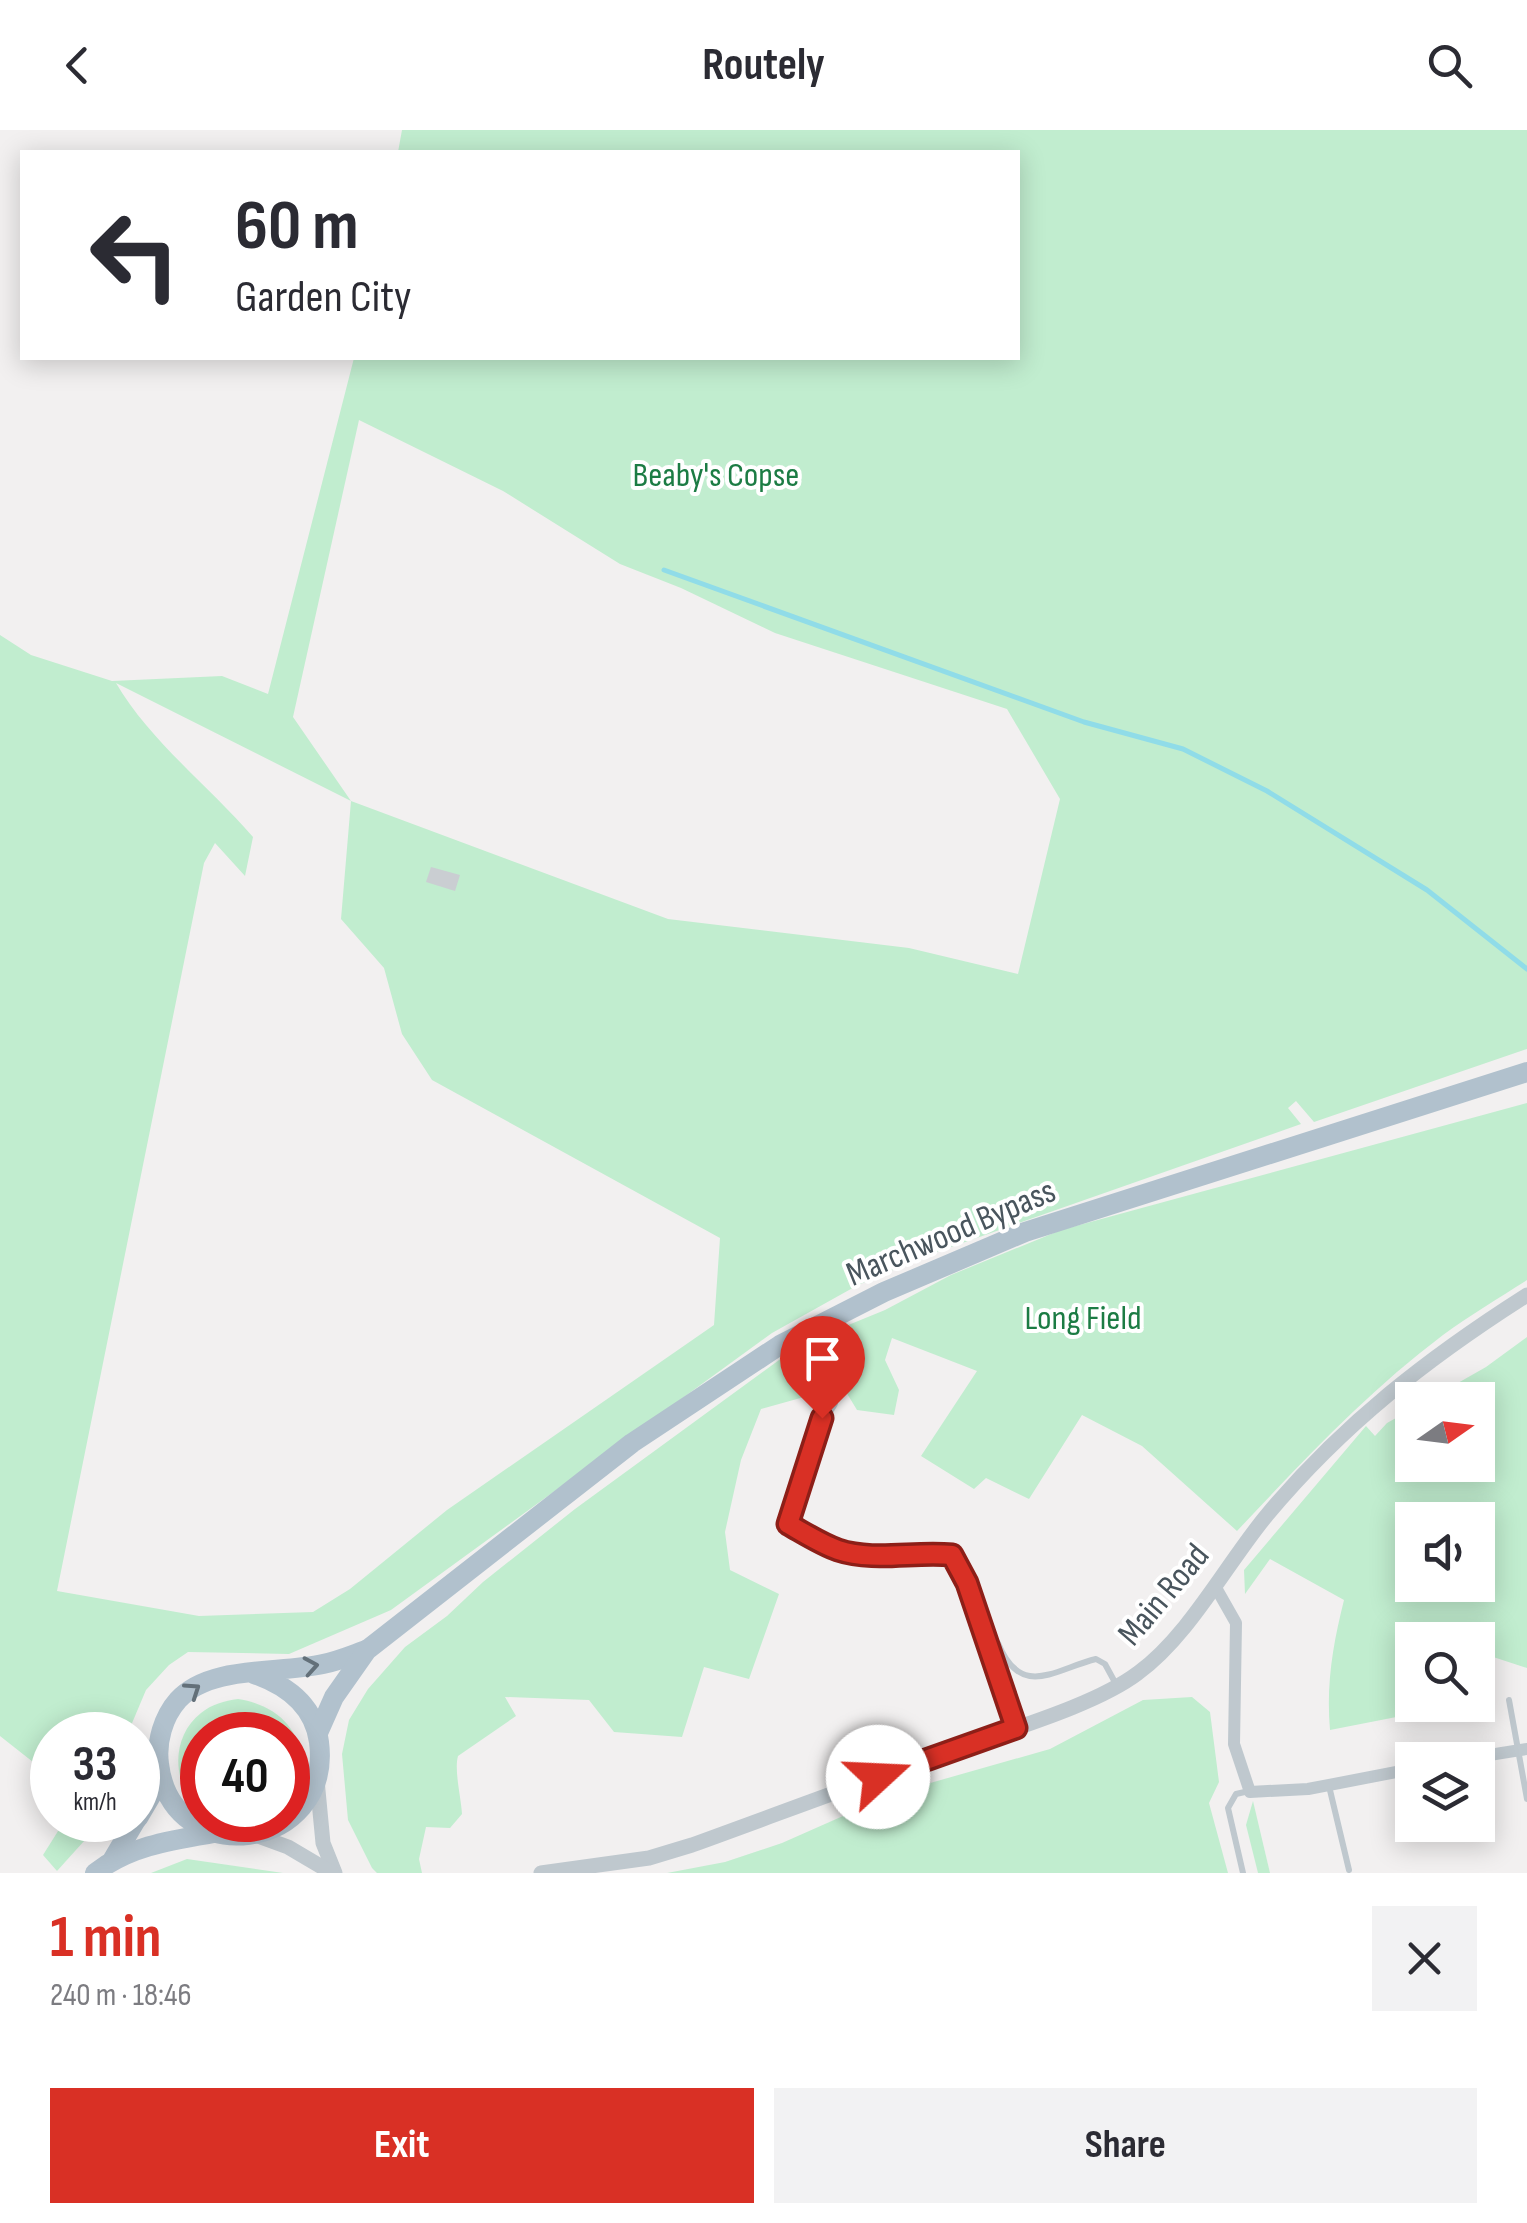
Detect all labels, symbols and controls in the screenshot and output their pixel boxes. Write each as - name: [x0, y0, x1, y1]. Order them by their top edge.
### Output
- icon: back: [50, 38, 105, 93]
- text: Routely: [702, 38, 825, 93]
- icon: search: [1422, 38, 1477, 93]
- text: 60 m: [235, 185, 359, 269]
- icon: left: [70, 190, 200, 320]
- text: Garden City: [235, 270, 411, 325]
- park label: Beaby's Copse: [633, 454, 799, 497]
- street label: Marchwood Bypass: [840, 1170, 1062, 1296]
- park label: Long Field: [1024, 1297, 1142, 1340]
- pin: [780, 1316, 865, 1419]
- icon: arrive: [795, 1331, 850, 1386]
- north arrow: [1395, 1382, 1495, 1482]
- map controls: [1395, 1382, 1495, 1842]
- button: sound: [1395, 1502, 1495, 1602]
- street label: Main Road: [1109, 1535, 1219, 1655]
- button: search: [1395, 1622, 1495, 1722]
- one-way arrow: [303, 1656, 320, 1677]
- one-way arrow: [183, 1683, 201, 1702]
- speed limit sign: 40: [180, 1712, 310, 1842]
- position arrow: [826, 1725, 930, 1829]
- text: 33: [73, 1735, 117, 1795]
- button: layers: [1395, 1742, 1495, 1842]
- text: km/h: [73, 1787, 117, 1818]
- text: 1 min: [50, 1902, 162, 1974]
- button: close: [1372, 1906, 1477, 2011]
- text: 240 m · 18:46: [50, 1976, 191, 2015]
- button: Exit: [50, 2088, 754, 2203]
- button: Share: [774, 2088, 1477, 2203]

